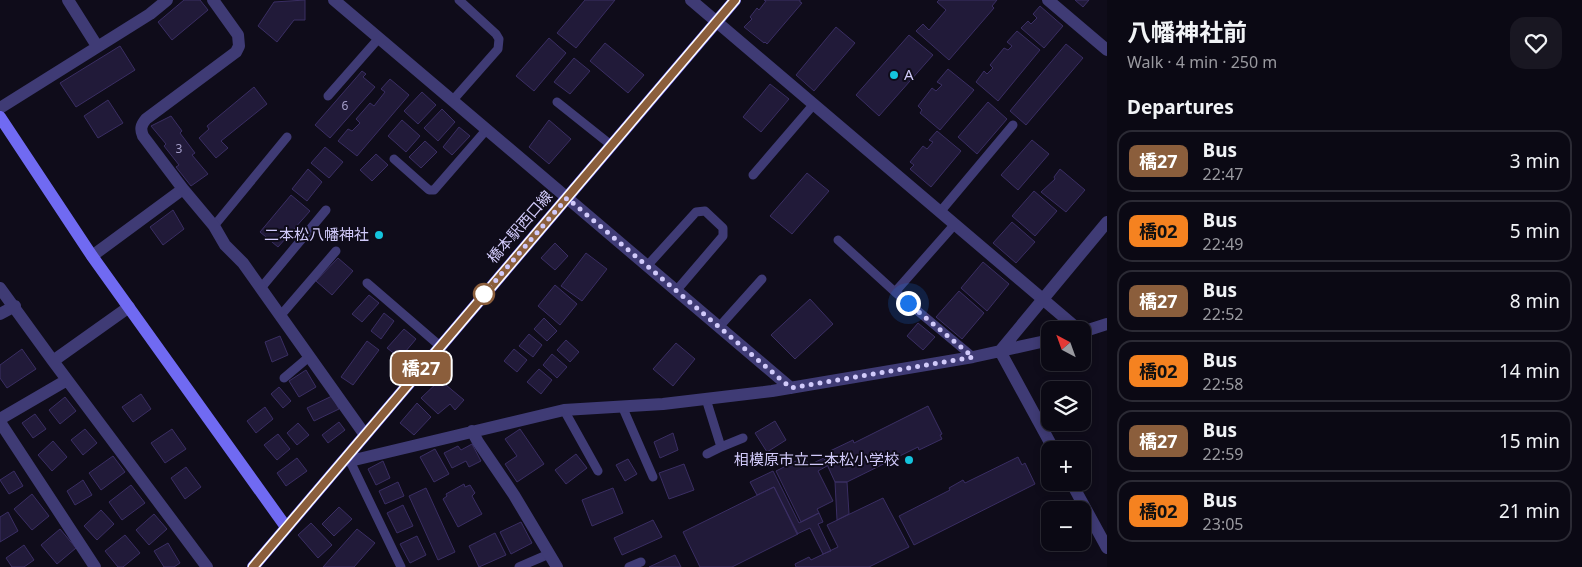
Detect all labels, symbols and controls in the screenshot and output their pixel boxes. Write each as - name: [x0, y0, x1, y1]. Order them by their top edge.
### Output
- text: 八幡神社前: [1127, 15, 1247, 48]
- button: heart: [1510, 17, 1562, 69]
- text: Walk · 4 min · 250 m: [1127, 51, 1277, 73]
- place label: A: [904, 64, 914, 84]
- marker: A: [888, 69, 900, 81]
- text: Departures: [1127, 94, 1234, 120]
- house number: 6: [342, 97, 349, 114]
- text: Bus: [1203, 137, 1237, 163]
- house number: 3: [176, 140, 183, 157]
- text: 3 min: [1510, 148, 1560, 174]
- text: 橋27: [1139, 149, 1178, 173]
- text: 22:47: [1203, 163, 1244, 185]
- street label: 橋本駅西口線: [482, 186, 556, 267]
- text: Bus: [1203, 207, 1237, 233]
- text: 5 min: [1510, 218, 1560, 244]
- text: 橋02: [1139, 219, 1178, 243]
- place label: 二本松八幡神社: [264, 224, 369, 244]
- marker: 二本松八幡神社: [373, 229, 385, 241]
- text: 22:49: [1203, 233, 1244, 255]
- text: Bus: [1203, 277, 1237, 303]
- unlabelled marker: [473, 283, 495, 305]
- text: 8 min: [1510, 288, 1560, 314]
- text: 橋27: [1139, 289, 1178, 313]
- your location: [896, 291, 921, 316]
- text: 22:52: [1203, 303, 1244, 325]
- north arrow: [1041, 321, 1091, 371]
- map controls: [1041, 321, 1091, 551]
- text: Bus: [1203, 347, 1237, 373]
- line badge: 橋27: [392, 352, 450, 384]
- text: 橋27: [402, 356, 440, 380]
- text: 14 min: [1499, 358, 1560, 384]
- text: 橋02: [1139, 359, 1178, 383]
- text: 22:58: [1203, 373, 1244, 395]
- button: layers: [1041, 381, 1091, 431]
- text: Bus: [1203, 417, 1237, 443]
- text: 15 min: [1499, 428, 1560, 454]
- text: 橋27: [1139, 429, 1178, 453]
- button: +: [1041, 441, 1091, 491]
- text: 22:59: [1203, 443, 1244, 465]
- place label: 相模原市立二本松小学校: [734, 449, 899, 469]
- marker: 相模原市立二本松小学校: [903, 454, 915, 466]
- text: Bus: [1203, 487, 1237, 513]
- text: 21 min: [1499, 498, 1560, 524]
- text: 橋02: [1139, 499, 1178, 523]
- button: −: [1041, 501, 1091, 551]
- text: 23:05: [1203, 513, 1244, 535]

